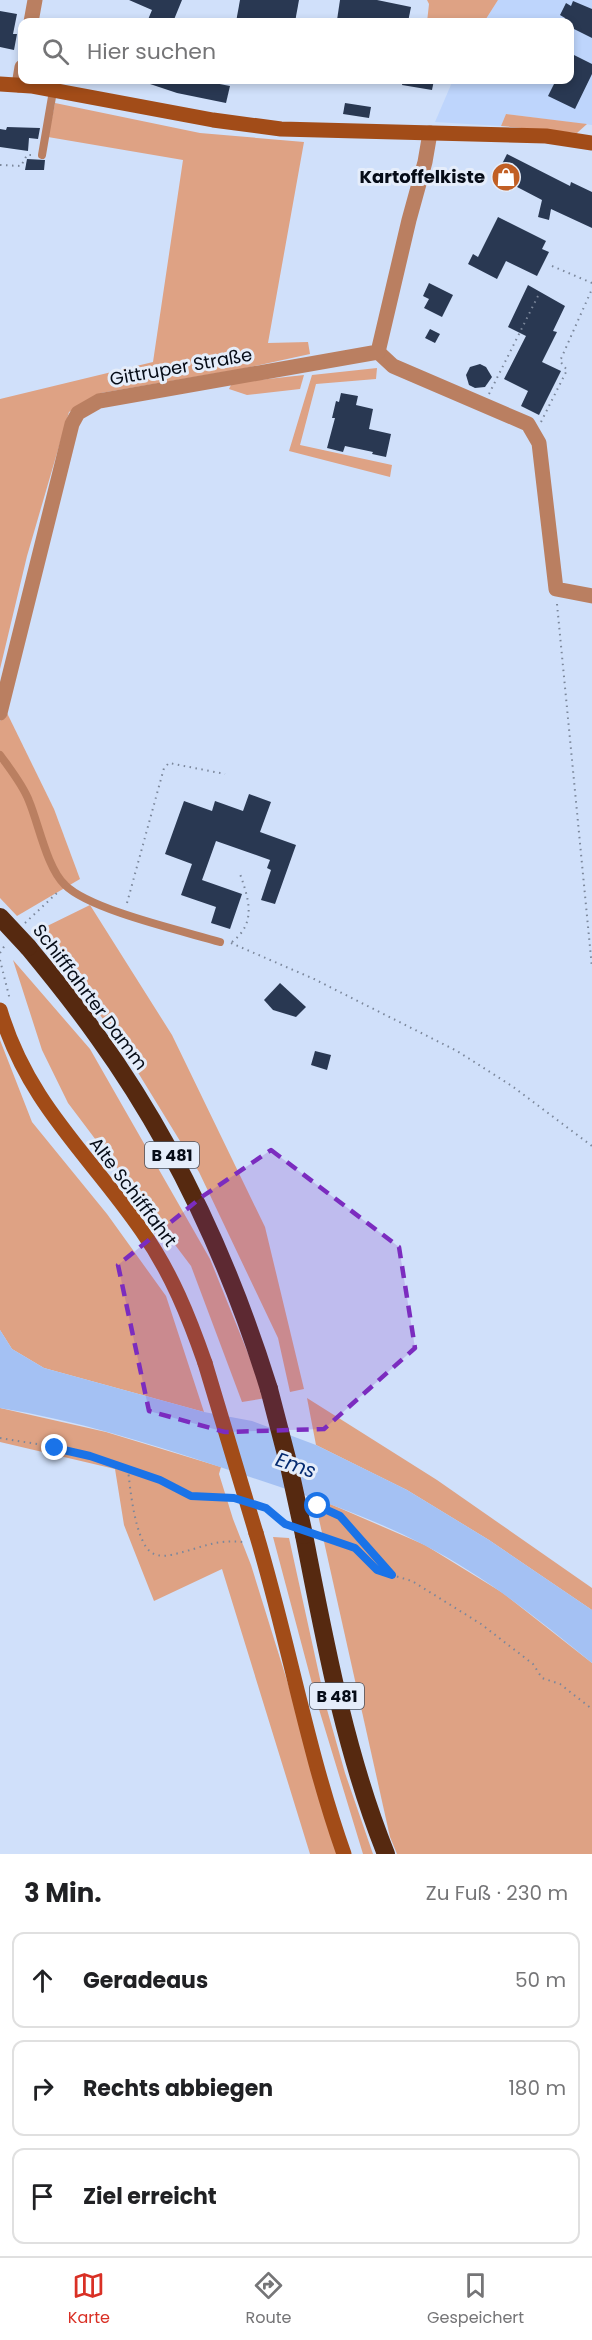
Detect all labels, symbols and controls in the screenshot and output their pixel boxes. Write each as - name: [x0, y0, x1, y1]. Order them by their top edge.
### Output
- search box: [18, 18, 574, 84]
- icon: search: [39, 35, 72, 68]
- text: Hier suchen: [87, 36, 216, 67]
- shop icon: Kartoffelkiste: [490, 161, 522, 193]
- place label: Kartoffelkiste: [360, 164, 485, 189]
- street label: Gittruper Straße: [108, 342, 254, 391]
- street label: Schifffahrter Damm: [27, 919, 154, 1075]
- street label: Alte Schifffahrt: [84, 1132, 183, 1252]
- road number: B 481: [145, 1142, 199, 1168]
- route end: [41, 1434, 67, 1460]
- water label: Ems: [272, 1445, 320, 1485]
- route start: [304, 1492, 330, 1518]
- road number: B 481: [310, 1683, 364, 1709]
- text: 3 Min.: [24, 1875, 102, 1911]
- text: Zu Fuß · 230 m: [426, 1879, 568, 1907]
- icon: ahead: [26, 1964, 59, 1997]
- text: Geradeaus: [83, 1965, 208, 1996]
- text: 50 m: [515, 1966, 566, 1994]
- icon: right: [26, 2072, 59, 2105]
- text: Rechts abbiegen: [83, 2073, 273, 2104]
- text: 180 m: [508, 2074, 566, 2102]
- icon: arrive: [26, 2180, 59, 2213]
- text: Ziel erreicht: [83, 2181, 217, 2212]
- tab: Karte: [68, 2269, 110, 2330]
- tab: Route: [246, 2269, 291, 2330]
- tab: Gespeichert: [427, 2269, 524, 2330]

